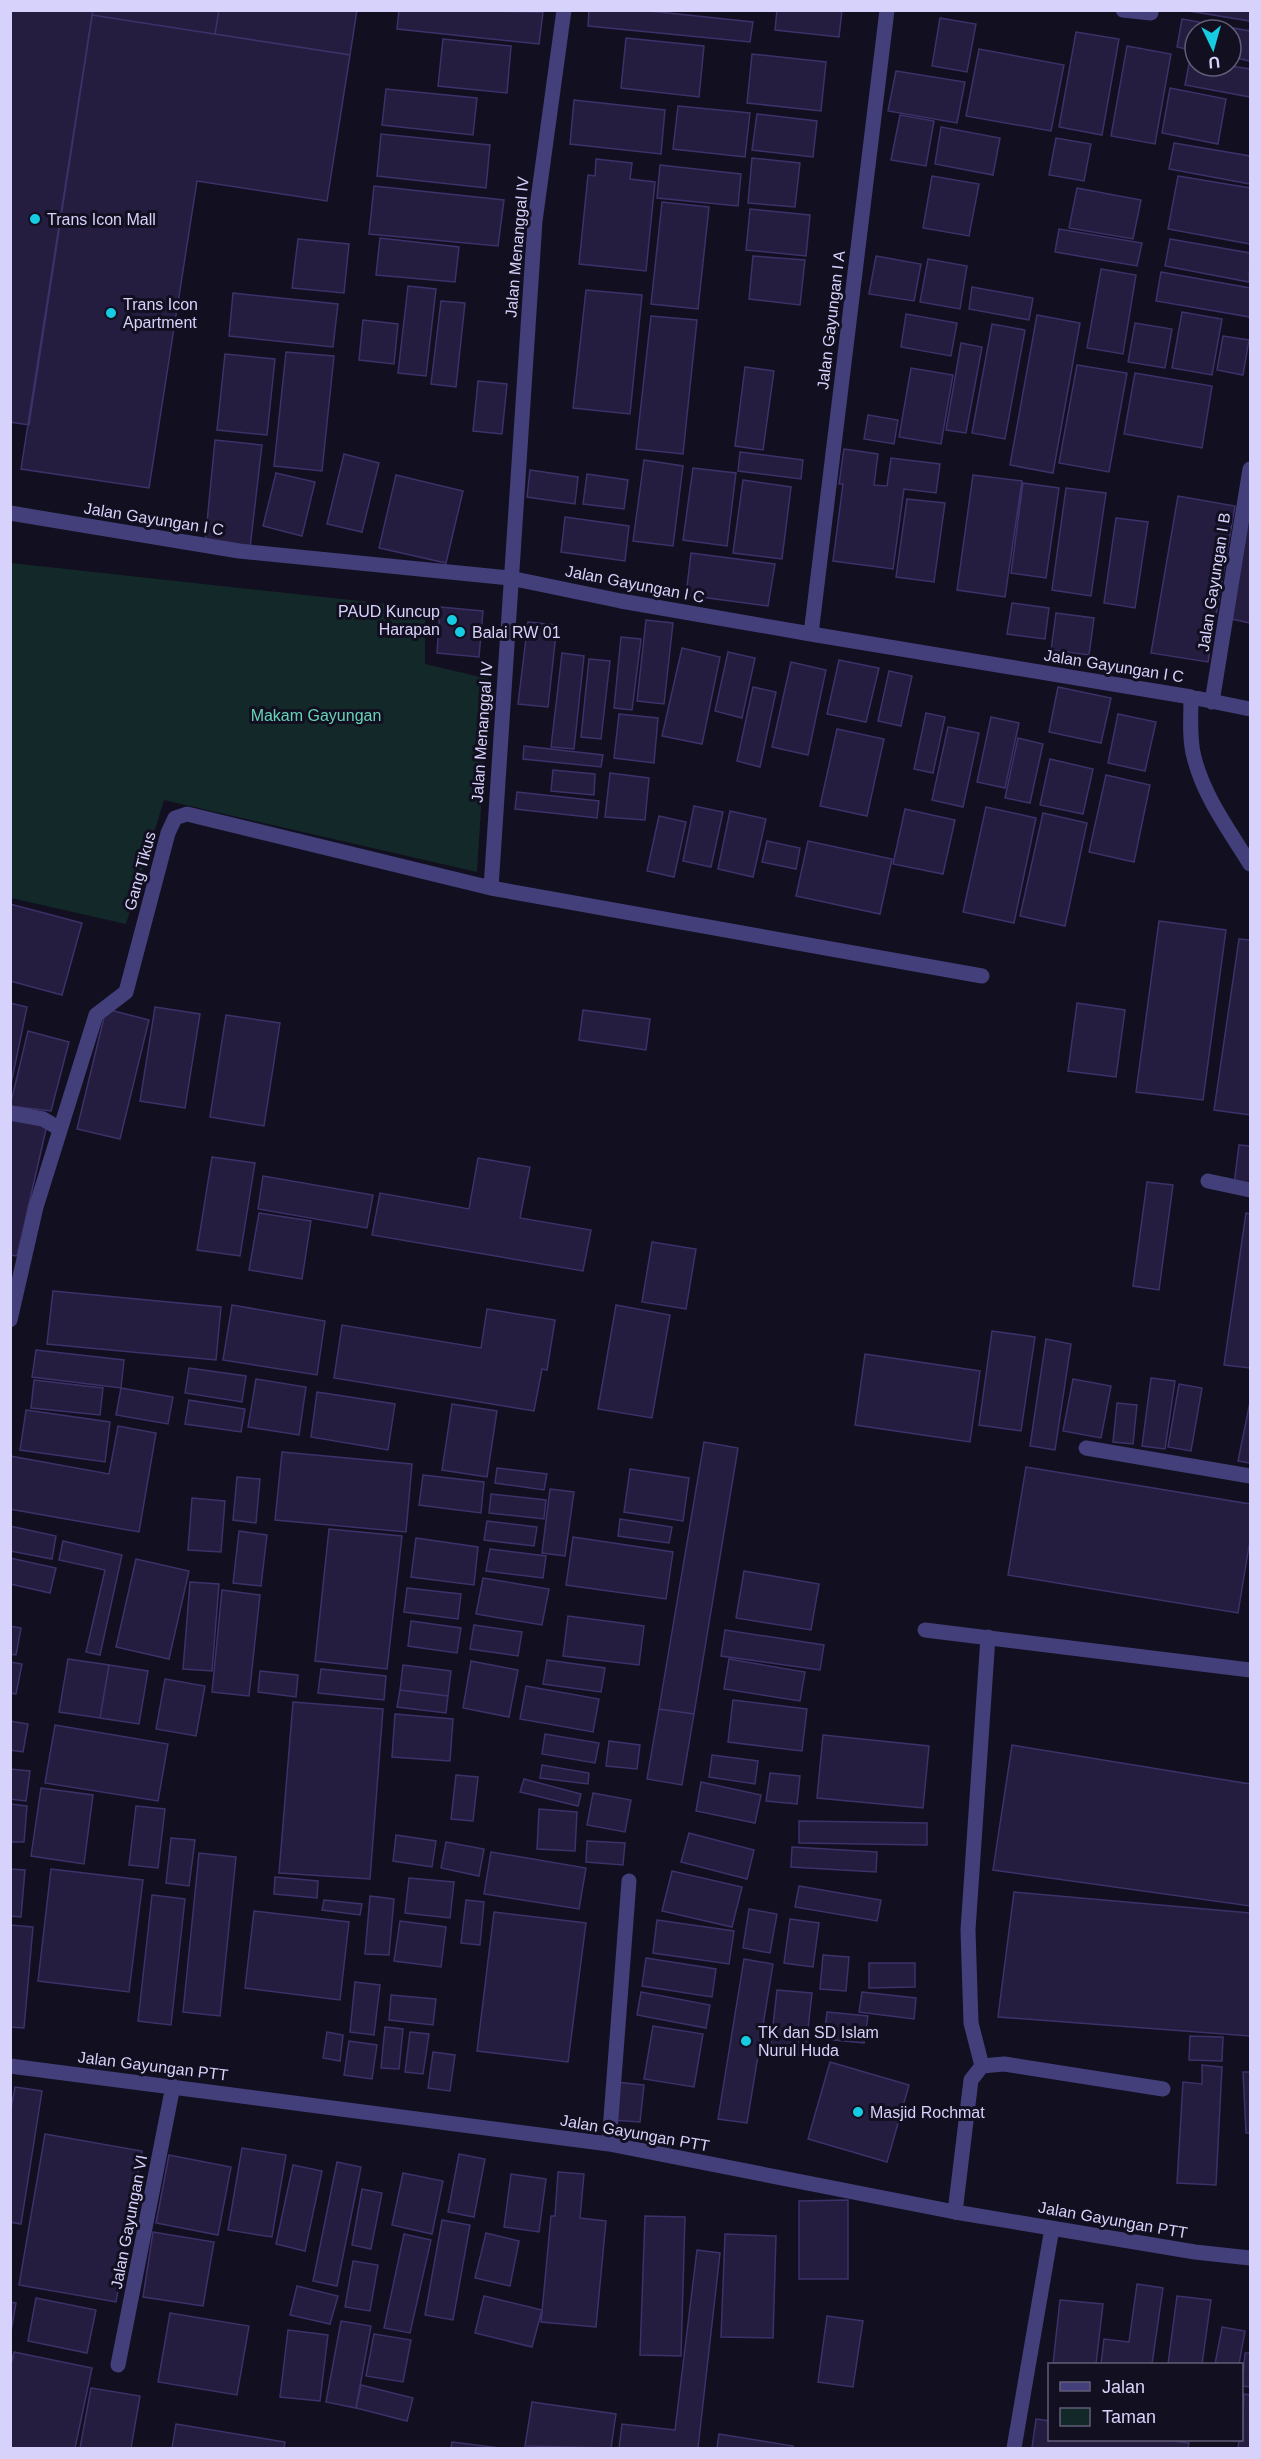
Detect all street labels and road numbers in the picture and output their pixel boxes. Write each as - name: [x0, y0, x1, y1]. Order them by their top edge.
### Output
- street label: Jalan Menanggal IV: [502, 175, 532, 318]
- street label: Jalan Gayungan I A: [814, 249, 848, 390]
- street label: Jalan Gayungan I C: [83, 500, 225, 538]
- street label: Jalan Gayungan I B: [1195, 511, 1233, 653]
- street label: Jalan Gayungan I C: [564, 562, 706, 606]
- street label: Jalan Gayungan I C: [1043, 647, 1185, 685]
- street label: Jalan Menanggal IV: [469, 661, 495, 803]
- street label: Gang Tikus: [121, 830, 159, 912]
- street label: Jalan Gayungan PTT: [77, 2048, 229, 2084]
- street label: Jalan Gayungan PTT: [559, 2112, 711, 2155]
- street label: Jalan Gayungan VI: [108, 2154, 150, 2290]
- street label: Jalan Gayungan PTT: [1037, 2199, 1189, 2242]

